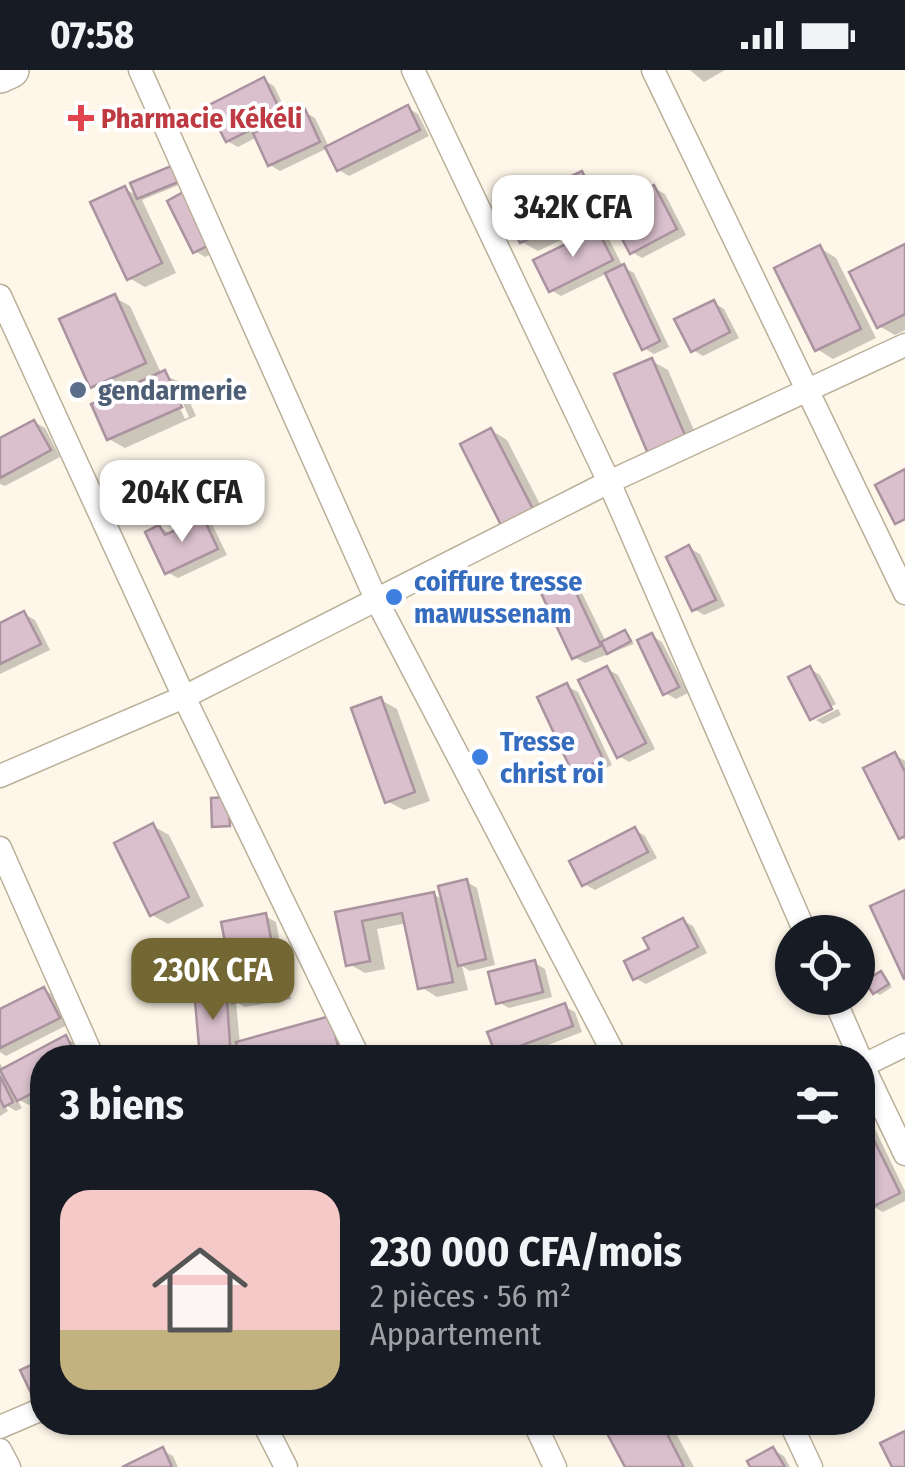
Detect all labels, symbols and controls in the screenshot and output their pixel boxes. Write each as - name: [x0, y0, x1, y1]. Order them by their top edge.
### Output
- text: 07:58: [50, 12, 134, 58]
- place label: Pharmacie Kékéli: [101, 102, 302, 135]
- marker: Pharmacie Kékéli: [70, 107, 92, 129]
- pin: 342K CFA: [470, 175, 676, 260]
- text: 342K CFA: [514, 188, 632, 226]
- place label: gendarmerie: [98, 374, 247, 407]
- marker: gendarmerie: [67, 379, 89, 401]
- pin: 204K CFA: [79, 460, 285, 545]
- text: 204K CFA: [122, 473, 242, 511]
- place label: coiffure tresse mawussenam: [414, 565, 582, 630]
- marker: coiffure tresse mawussenam: [383, 586, 405, 608]
- place label: Tresse christ roi: [500, 725, 604, 790]
- marker: Tresse christ roi: [469, 746, 491, 768]
- map controls: [775, 915, 875, 1015]
- button: locate: [775, 915, 875, 1015]
- pin: 230K CFA: [110, 938, 316, 1023]
- text: 230K CFA: [153, 951, 273, 989]
- icon: filters: [790, 1078, 845, 1133]
- text: 3 biens: [60, 1080, 184, 1130]
- text: 230 000 CFA/mois: [370, 1227, 682, 1277]
- icon: home: [140, 1230, 260, 1350]
- text: 2 pièces · 56 m²: [370, 1277, 571, 1315]
- text: Appartement: [370, 1315, 541, 1353]

